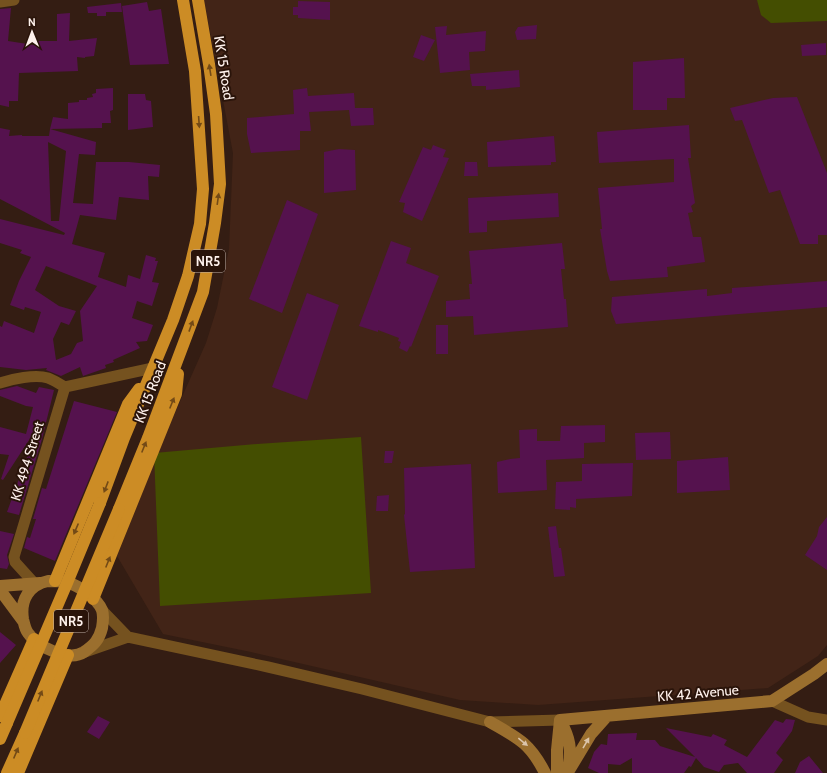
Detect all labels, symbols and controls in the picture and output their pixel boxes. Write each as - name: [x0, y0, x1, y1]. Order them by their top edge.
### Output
- north arrow: [12, 12, 52, 52]
- text: N: [28, 15, 36, 29]
- street label: KK 15 Road: [210, 35, 238, 101]
- one-way arrow: [207, 64, 213, 76]
- one-way arrow: [196, 116, 202, 129]
- one-way arrow: [215, 193, 221, 205]
- road number: NR5: [191, 250, 225, 272]
- one-way arrow: [188, 319, 194, 331]
- street label: KK 15 Road: [130, 359, 170, 425]
- one-way arrow: [170, 396, 176, 408]
- street label: KK 494 Street: [6, 419, 48, 503]
- one-way arrow: [142, 441, 148, 453]
- one-way arrow: [102, 481, 108, 493]
- one-way arrow: [73, 524, 79, 536]
- one-way arrow: [105, 556, 111, 568]
- road number: NR5: [54, 610, 88, 632]
- street label: KK 42 Avenue: [656, 680, 740, 706]
- one-way arrow: [37, 690, 43, 702]
- one-way arrow: [582, 737, 589, 749]
- one-way arrow: [517, 738, 528, 747]
- one-way arrow: [13, 747, 19, 758]

